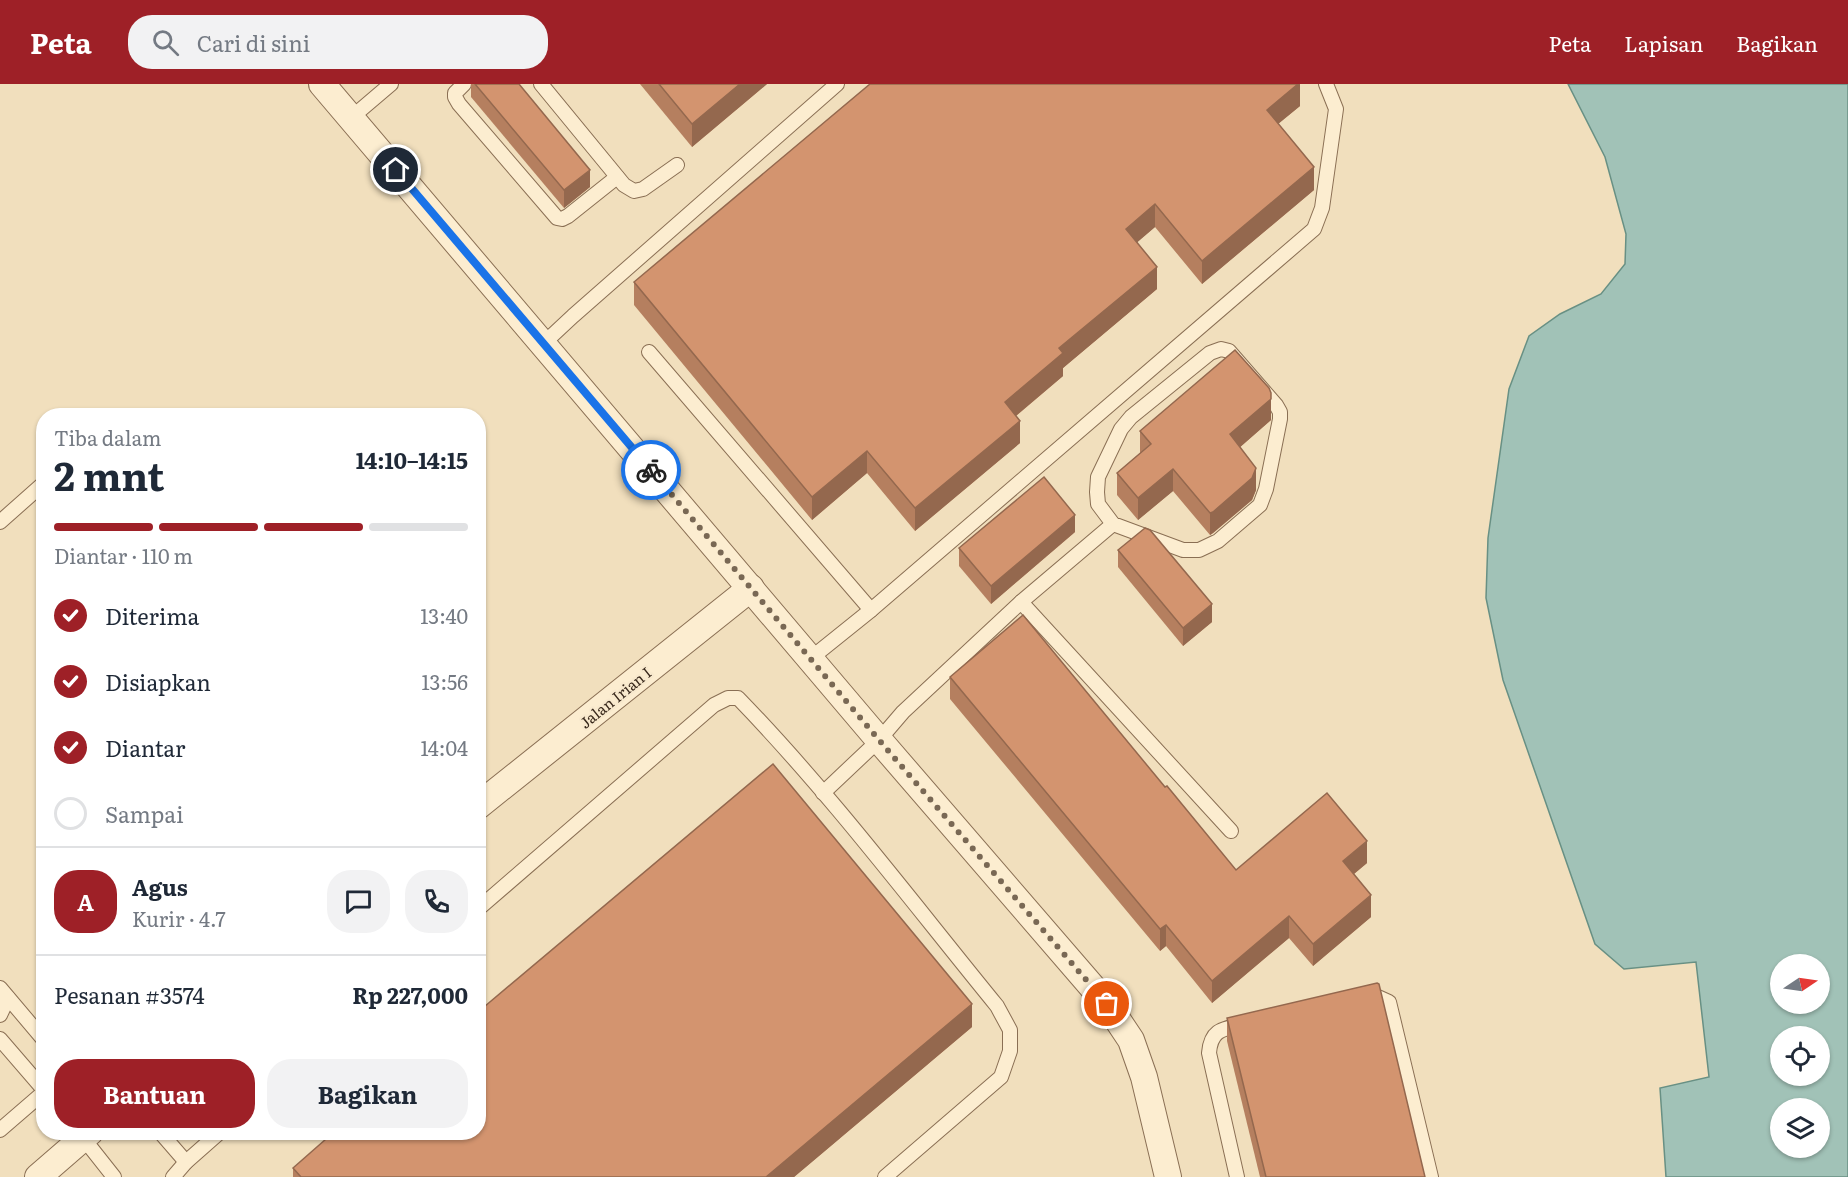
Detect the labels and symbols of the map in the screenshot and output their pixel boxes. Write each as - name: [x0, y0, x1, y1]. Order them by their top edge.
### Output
- pin: [370, 144, 421, 195]
- courier: [621, 440, 681, 500]
- street label: Jalan Irian I: [574, 661, 656, 733]
- north arrow: [1770, 954, 1830, 1014]
- pin: [1081, 978, 1132, 1029]

